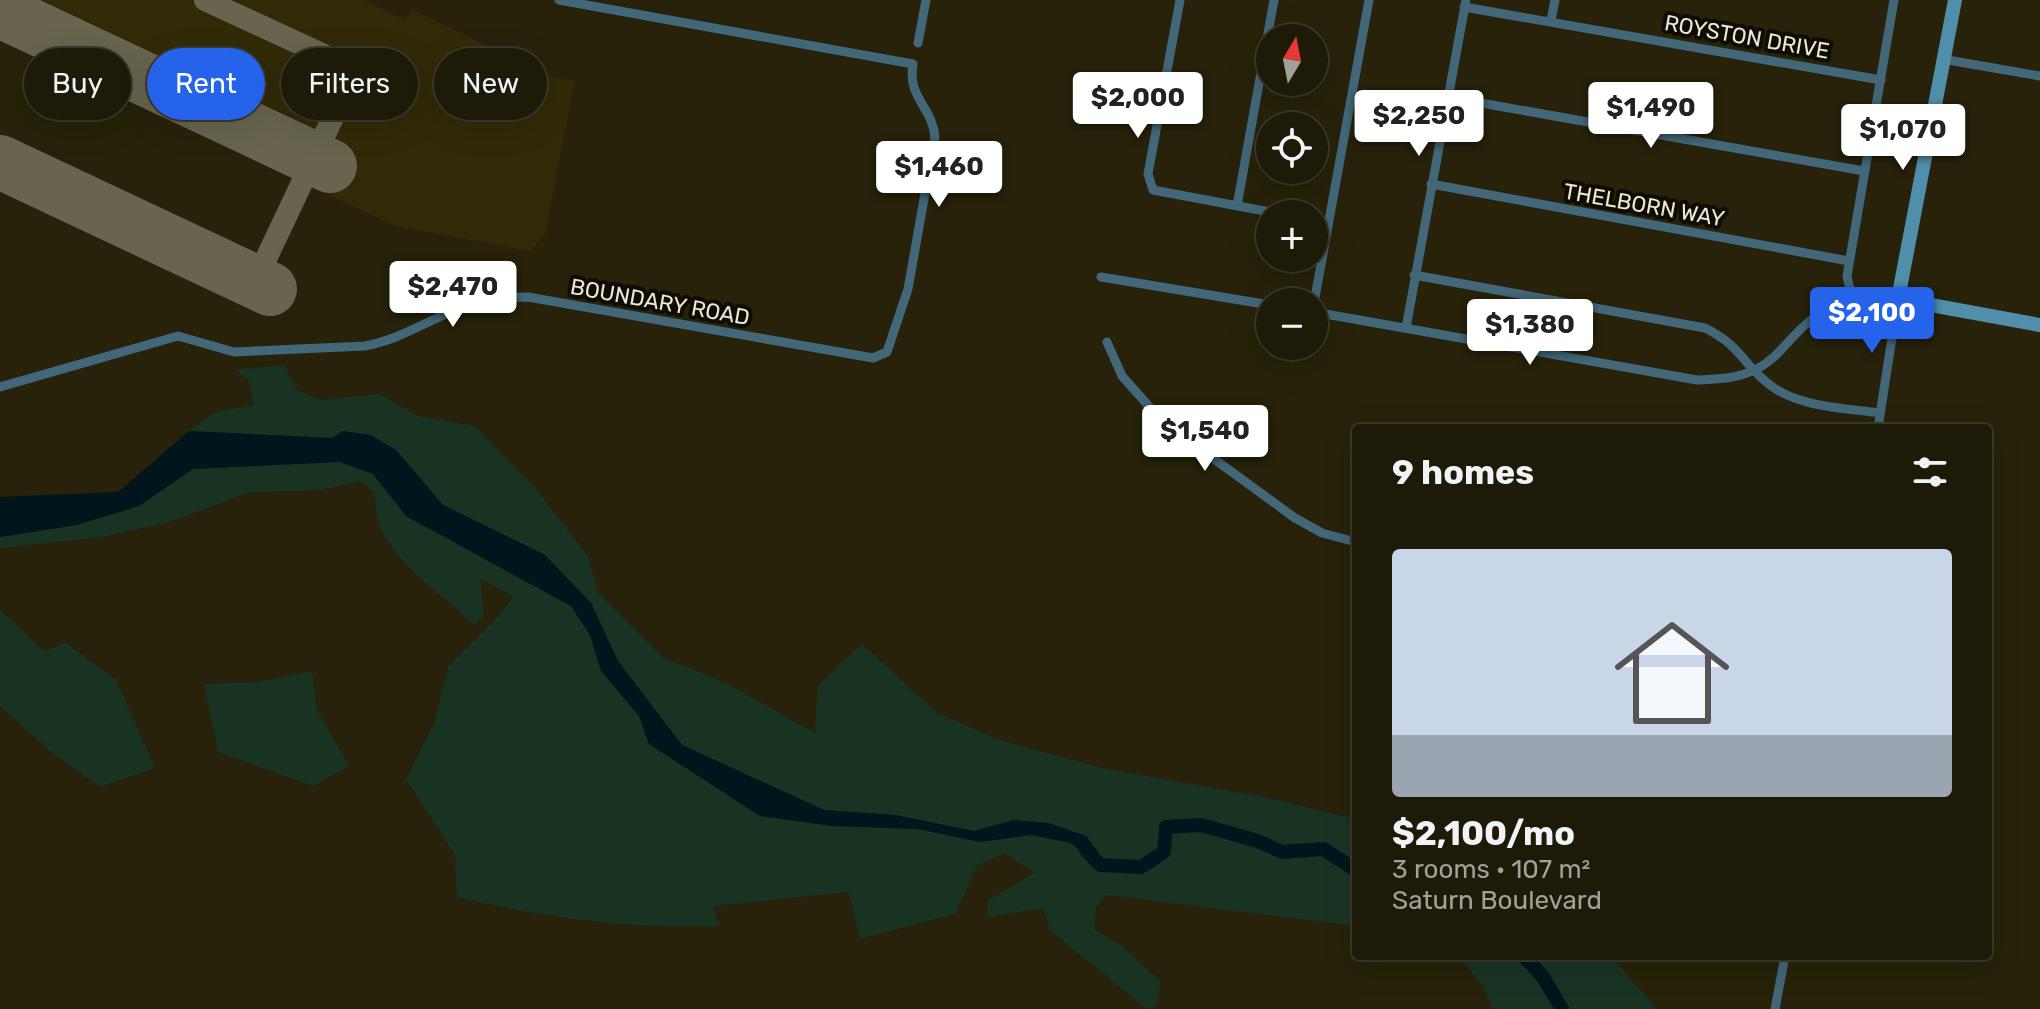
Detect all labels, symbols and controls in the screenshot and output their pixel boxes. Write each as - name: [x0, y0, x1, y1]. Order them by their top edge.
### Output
- street label: ROYSTON DRIVE: [1662, 9, 1832, 65]
- north arrow: [1256, 24, 1328, 96]
- map controls: [1256, 24, 1328, 360]
- chip: Buy: [24, 48, 131, 120]
- chip: Rent: [147, 48, 265, 120]
- chip: Filters: [281, 48, 418, 120]
- chip: New: [434, 48, 547, 120]
- pin: $2,000: [1073, 72, 1203, 140]
- text: $2,000: [1091, 82, 1185, 113]
- pin: $1,490: [1586, 82, 1716, 150]
- pin: $2,250: [1354, 90, 1484, 158]
- text: $1,490: [1606, 92, 1696, 123]
- text: $2,250: [1373, 100, 1465, 131]
- pin: $1,070: [1838, 104, 1968, 172]
- button: locate: [1256, 112, 1328, 184]
- text: $1,070: [1859, 114, 1947, 145]
- pin: $1,460: [874, 141, 1004, 209]
- text: $1,460: [894, 151, 984, 182]
- street label: THELBORN WAY: [1561, 178, 1727, 232]
- button: +: [1256, 200, 1328, 272]
- pin: $2,470: [388, 261, 518, 329]
- text: $2,470: [407, 271, 499, 302]
- street label: BOUNDARY ROAD: [568, 273, 752, 331]
- pin: $2,100: [1807, 287, 1937, 355]
- button: −: [1256, 288, 1328, 360]
- text: $2,100: [1828, 297, 1916, 328]
- pin: $1,380: [1465, 299, 1595, 367]
- text: $1,380: [1485, 309, 1575, 340]
- pin: $1,540: [1140, 405, 1270, 473]
- text: $1,540: [1160, 415, 1250, 446]
- icon: filters: [1908, 450, 1952, 494]
- text: 9 homes: [1392, 452, 1534, 493]
- icon: home: [1600, 601, 1744, 745]
- text: $2,100/mo: [1392, 813, 1575, 854]
- text: 3 rooms · 107 m²: [1392, 854, 1591, 885]
- text: Saturn Boulevard: [1392, 885, 1602, 916]

